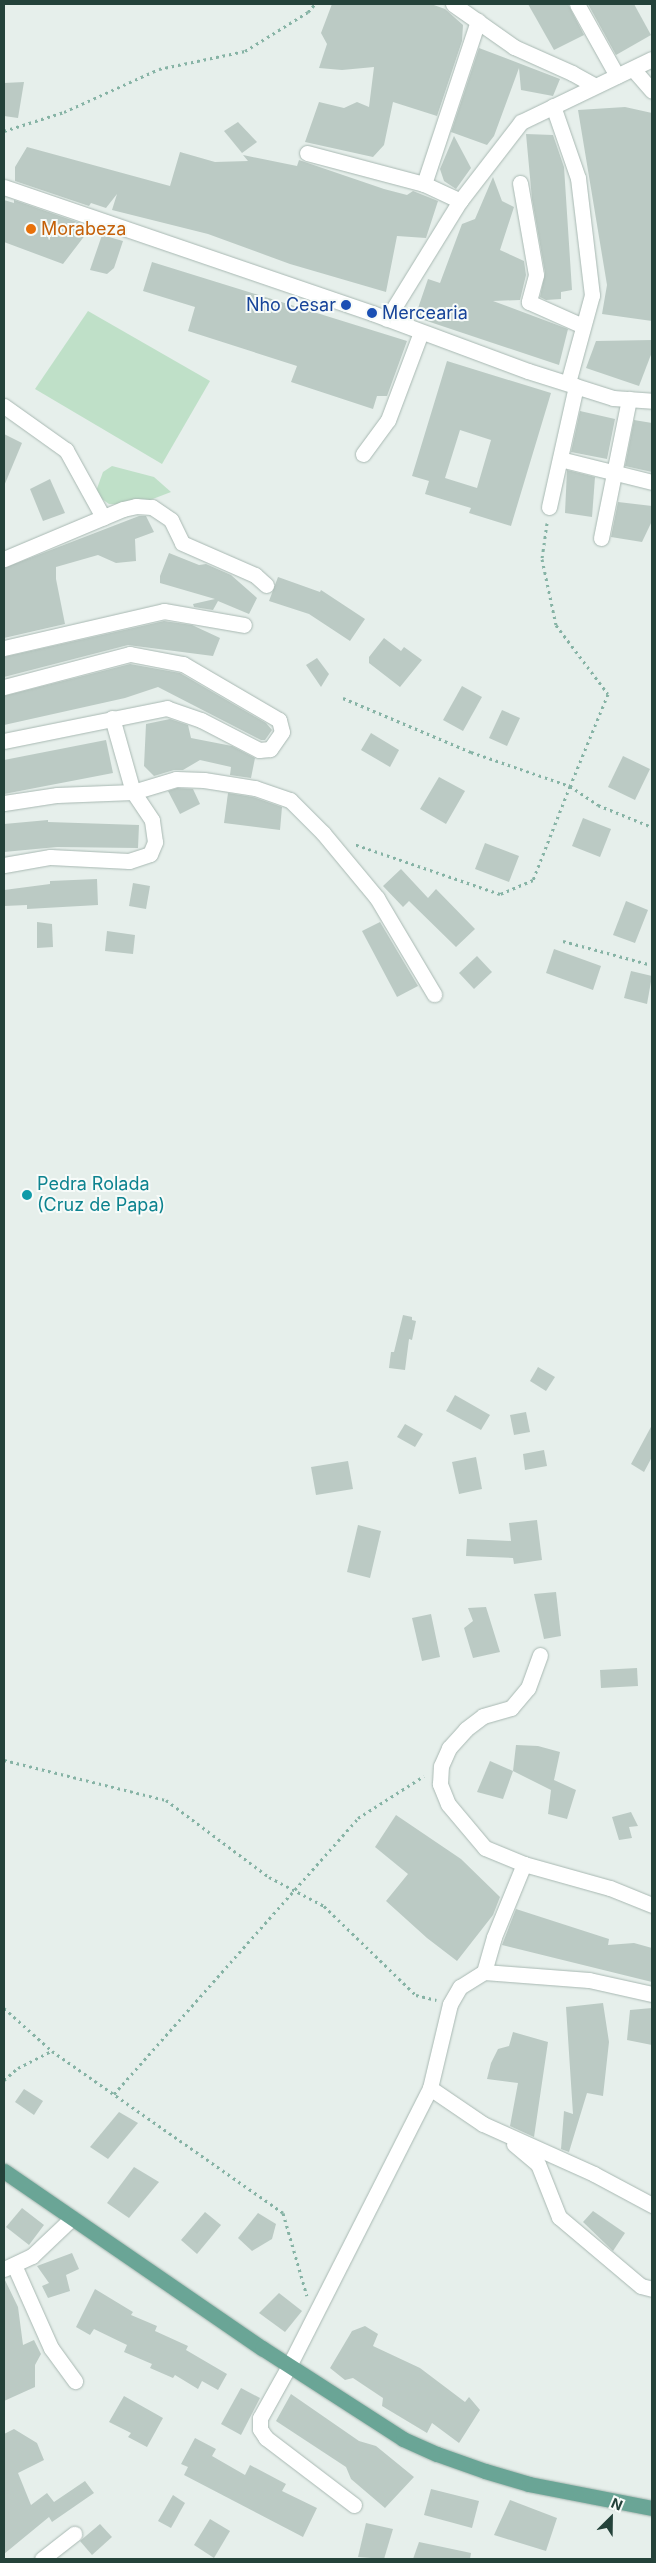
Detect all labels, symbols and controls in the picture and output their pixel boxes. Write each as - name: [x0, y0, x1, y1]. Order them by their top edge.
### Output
- place label: Morabeza: [41, 218, 126, 240]
- marker: Morabeza: [25, 223, 37, 235]
- place label: Nho Cesar: [246, 294, 336, 316]
- marker: Nho Cesar: [340, 299, 352, 311]
- place label: Mercearia: [382, 302, 468, 324]
- marker: Mercearia: [366, 307, 378, 319]
- place label: Pedra Rolada (Cruz de Papa): [37, 1174, 165, 1216]
- marker: Pedra Rolada (Cruz de Papa): [21, 1189, 33, 1201]
- north arrow: [586, 2493, 636, 2543]
- text: N: [609, 2494, 625, 2514]

